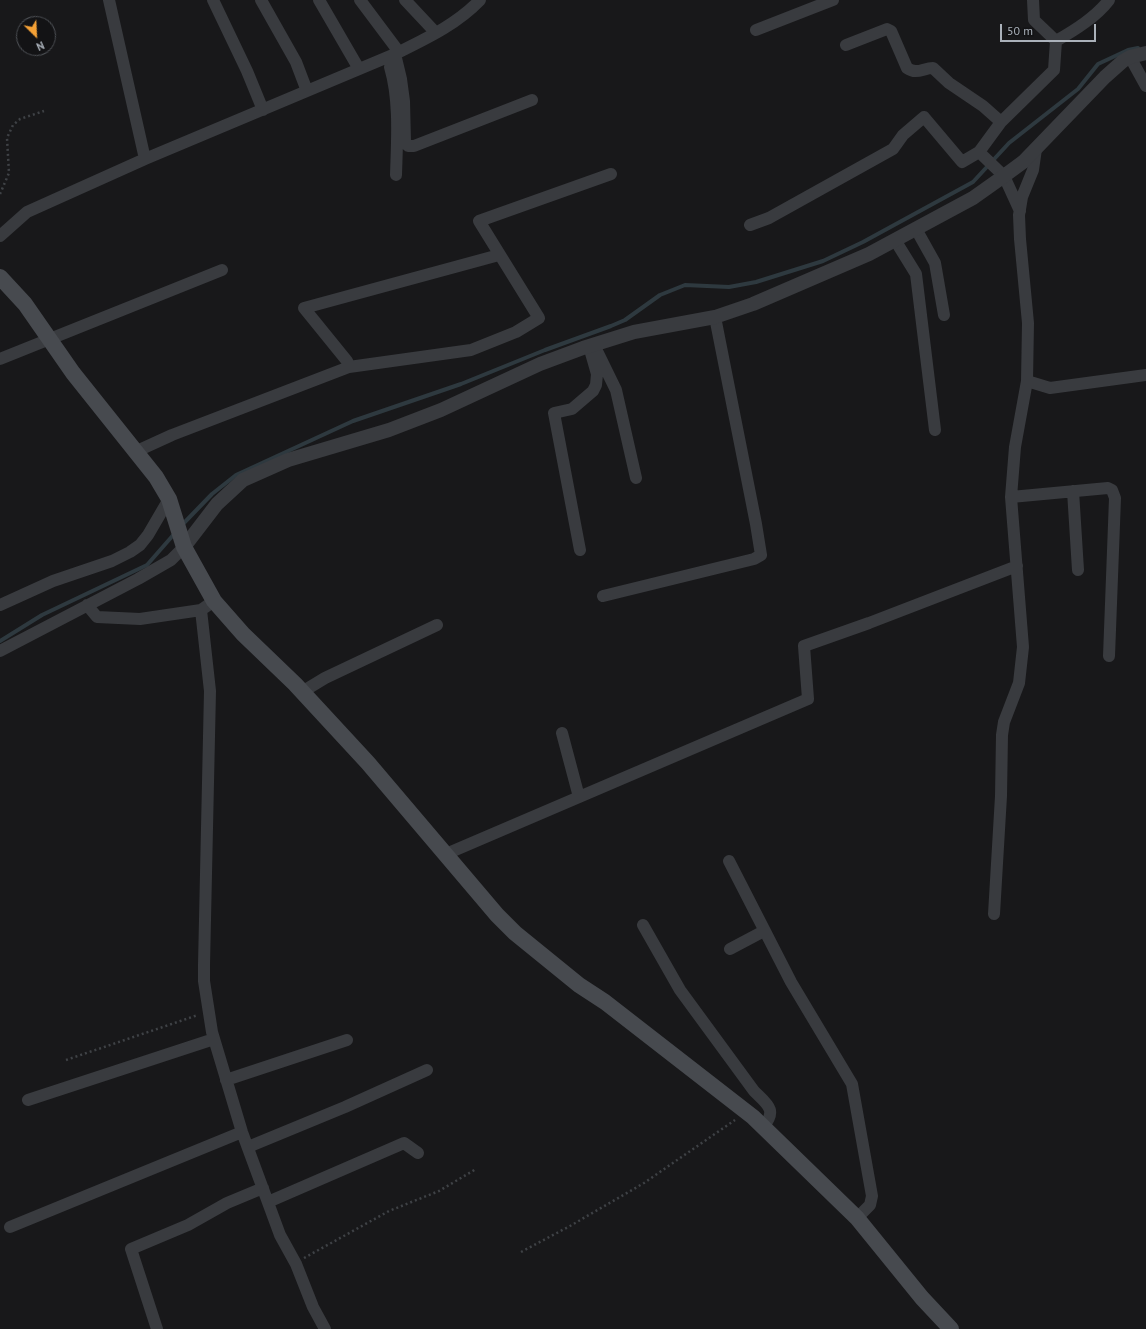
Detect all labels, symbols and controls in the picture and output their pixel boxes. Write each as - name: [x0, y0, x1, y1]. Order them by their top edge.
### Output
- north arrow: [16, 16, 56, 56]
- scale bar: [1002, 16, 1098, 42]
- text: 50 m: [1007, 23, 1033, 38]
- text: N: [34, 38, 47, 54]

